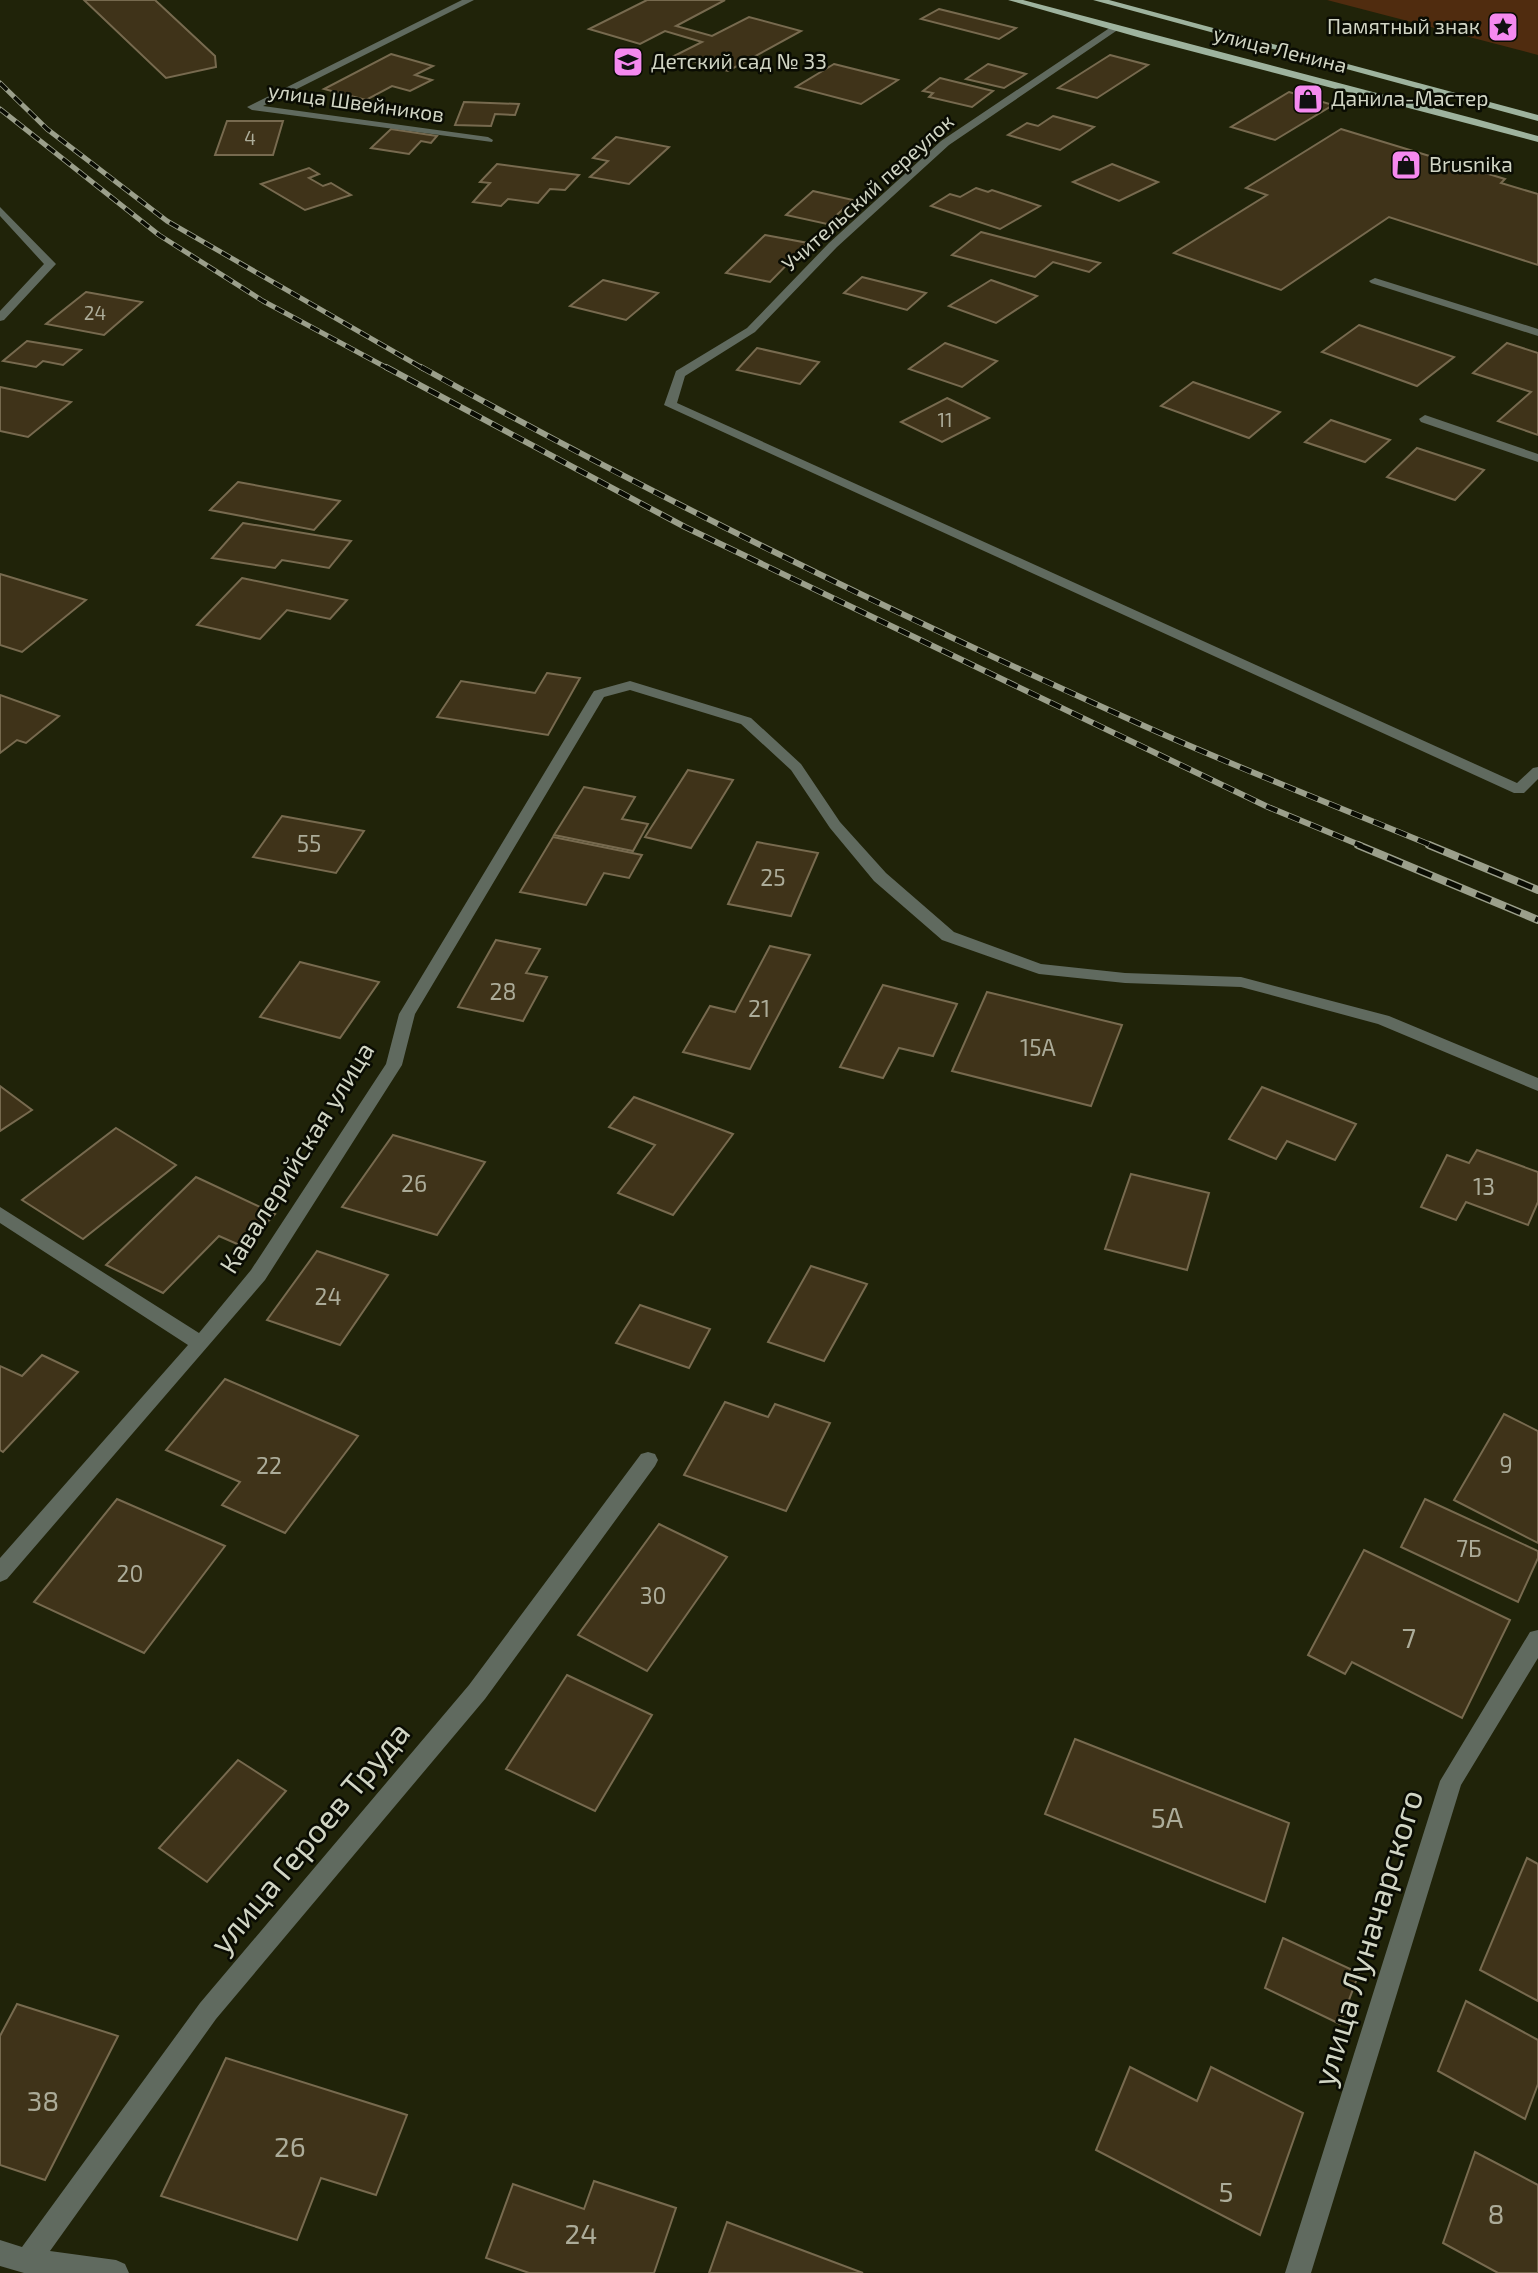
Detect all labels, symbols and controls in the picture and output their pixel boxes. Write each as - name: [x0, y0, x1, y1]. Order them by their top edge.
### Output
- place icon: Памятный знак: [1486, 10, 1520, 44]
- place label: Памятный знак: [1327, 13, 1480, 38]
- street label: улица Ленина: [1211, 20, 1350, 78]
- school or university icon: Детский сад № 33: [611, 45, 645, 79]
- place label: Детский сад № 33: [651, 48, 827, 73]
- street label: улица Швейников: [266, 77, 446, 127]
- shop icon: Данила-Мастер: [1291, 82, 1325, 116]
- place label: Данила-Мастер: [1331, 85, 1489, 110]
- street label: Учительский переулок: [776, 108, 959, 276]
- house number: 4: [244, 126, 256, 149]
- shop icon: Brusnika: [1389, 148, 1423, 182]
- place label: Brusnika: [1429, 151, 1513, 176]
- house number: 24: [84, 301, 106, 324]
- house number: 11: [937, 408, 953, 431]
- house number: 55: [297, 829, 321, 857]
- house number: 25: [760, 863, 786, 891]
- house number: 28: [490, 977, 516, 1005]
- house number: 21: [748, 994, 770, 1022]
- house number: 15А: [1020, 1033, 1057, 1061]
- street label: Кавалерийская улица: [212, 1036, 380, 1279]
- house number: 26: [401, 1169, 427, 1197]
- house number: 13: [1473, 1172, 1495, 1200]
- house number: 24: [314, 1282, 342, 1310]
- house number: 9: [1499, 1450, 1513, 1478]
- house number: 22: [256, 1451, 282, 1479]
- house number: 7Б: [1456, 1534, 1482, 1562]
- house number: 20: [117, 1559, 143, 1587]
- house number: 30: [640, 1581, 666, 1609]
- house number: 7: [1402, 1620, 1416, 1654]
- street label: улица Героев Труда: [200, 1713, 417, 1961]
- street label: улица Луначарского: [1303, 1785, 1430, 2090]
- house number: 5А: [1151, 1800, 1184, 1834]
- house number: 38: [27, 2083, 59, 2117]
- house number: 26: [274, 2129, 306, 2163]
- house number: 5: [1218, 2174, 1234, 2208]
- house number: 8: [1488, 2196, 1505, 2230]
- house number: 24: [565, 2216, 597, 2250]

